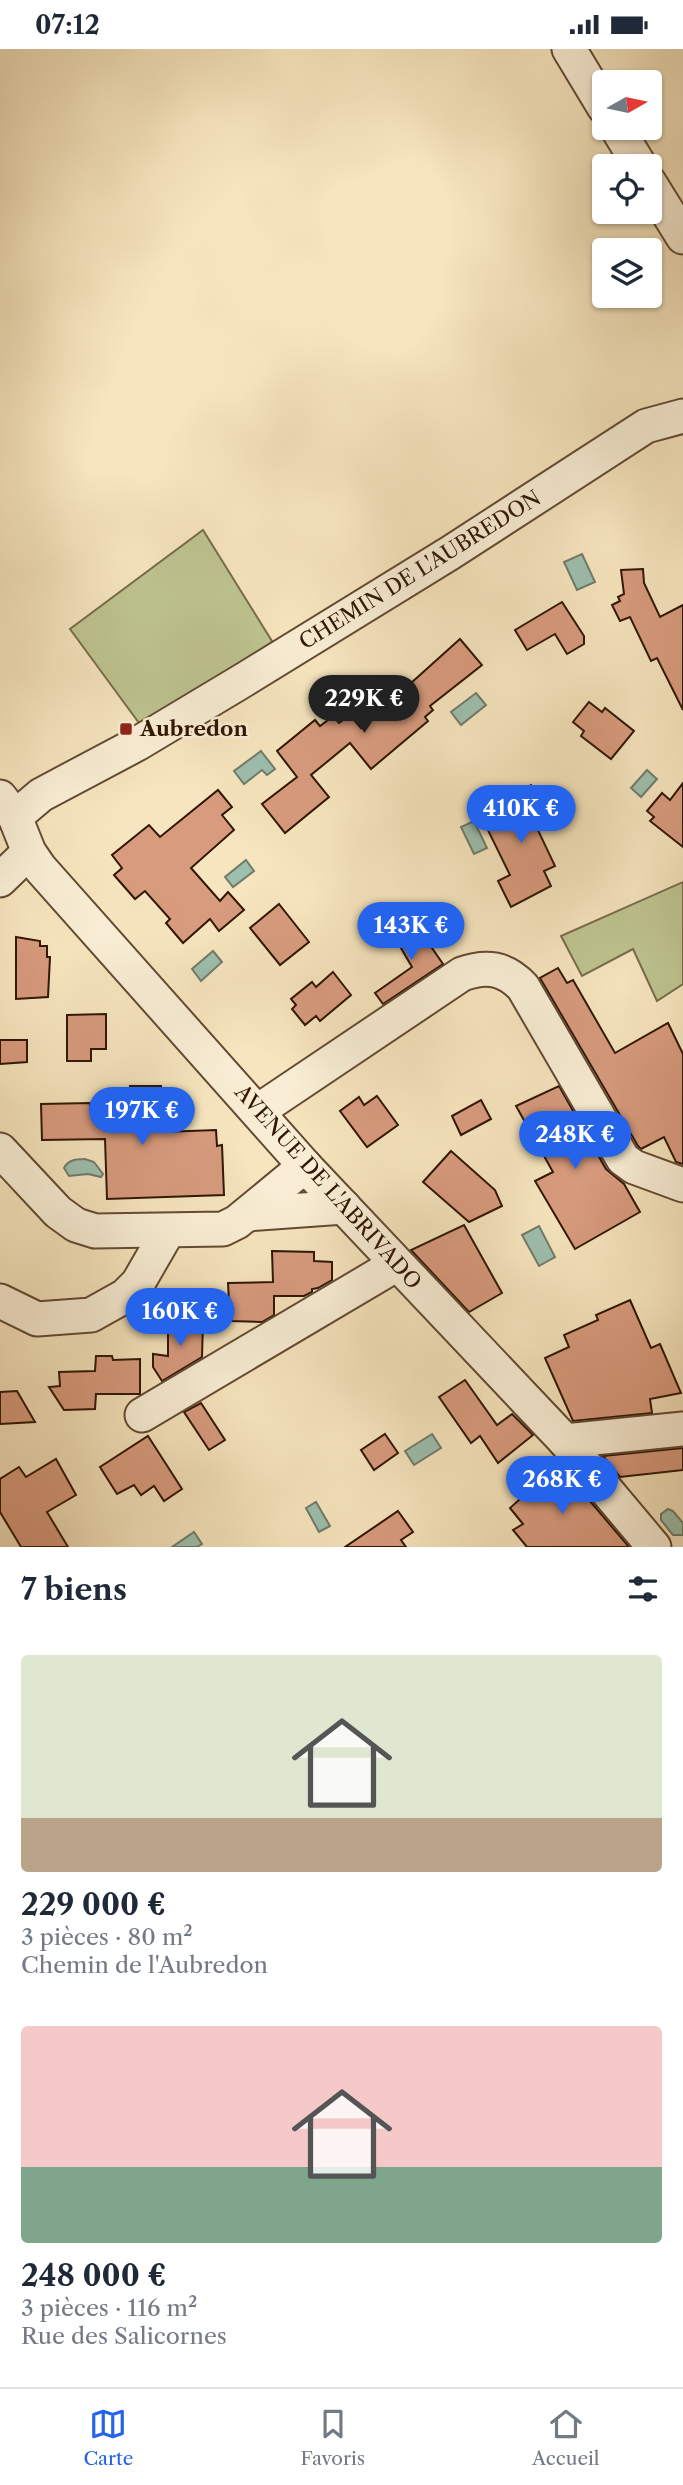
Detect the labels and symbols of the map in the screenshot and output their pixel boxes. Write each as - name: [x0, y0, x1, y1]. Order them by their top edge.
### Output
- north arrow: [592, 70, 662, 140]
- street label: CHEMIN DE L'AUBREDON: [294, 485, 545, 654]
- pin: 229K €: [307, 675, 421, 735]
- place label: Aubredon: [139, 716, 248, 741]
- marker: Aubredon: [118, 721, 134, 737]
- pin: 410K €: [464, 785, 578, 845]
- pin: 143K €: [354, 902, 468, 962]
- street label: AVENUE DE L'ABRIVADO: [229, 1079, 427, 1294]
- pin: 197K €: [85, 1087, 199, 1147]
- pin: 248K €: [518, 1111, 632, 1171]
- pin: 160K €: [123, 1289, 237, 1348]
- pin: 268K €: [505, 1457, 619, 1516]

